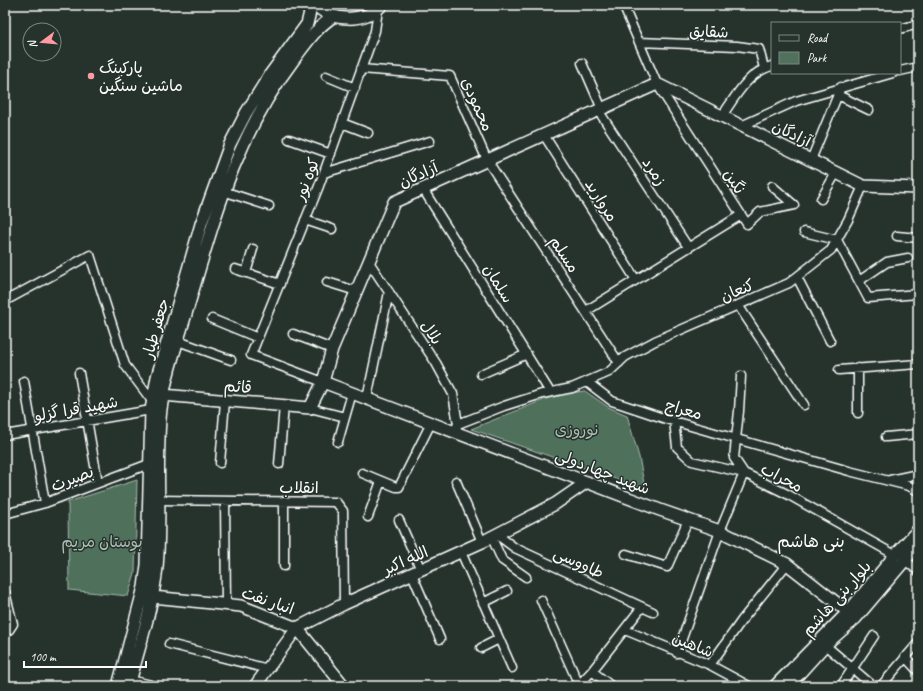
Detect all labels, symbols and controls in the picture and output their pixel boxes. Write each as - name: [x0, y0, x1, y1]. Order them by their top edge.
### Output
- street label: شقایق: [689, 21, 729, 43]
- north arrow: [22, 22, 62, 62]
- legend: [771, 22, 901, 74]
- text: Road: [807, 30, 829, 46]
- text: N: [24, 37, 40, 50]
- text: Park: [807, 50, 828, 66]
- place label: پارکینگ ماشین سنگین: [99, 58, 183, 96]
- marker: پارکینگ ماشین سنگین: [86, 71, 96, 81]
- street label: محمودی: [456, 74, 498, 134]
- street label: آزادگان: [769, 116, 815, 152]
- street label: زمرد: [638, 154, 671, 190]
- street label: کوه نور: [289, 155, 324, 205]
- street label: آزادگان: [396, 157, 442, 192]
- street label: نگین: [719, 165, 749, 198]
- street label: مروارید: [580, 176, 622, 226]
- street label: مسلم: [543, 232, 583, 278]
- street label: سلمان: [478, 260, 518, 307]
- street label: کنعان: [717, 275, 757, 307]
- street label: جعفر طیار: [138, 296, 174, 361]
- street label: بلال: [416, 316, 447, 349]
- street label: قائم: [223, 376, 253, 400]
- street label: شهید قرا گزلو: [32, 392, 120, 426]
- street label: معراج: [663, 395, 705, 425]
- park label: نوروزی: [555, 420, 599, 440]
- street label: شهید چهاردولی: [553, 445, 653, 499]
- street label: محراب: [757, 459, 806, 497]
- street label: بصیرت: [48, 462, 97, 496]
- street label: انقلاب: [279, 478, 319, 498]
- district label: بنی هاشم: [777, 531, 845, 554]
- park label: بوستان مریم: [61, 532, 143, 554]
- street label: الله اکبر: [378, 542, 431, 581]
- street label: طاووسی: [550, 543, 607, 583]
- street label: بلوار بنی هاشم: [798, 557, 877, 642]
- street label: انبار نفت: [239, 583, 297, 619]
- street label: شاهین: [669, 628, 716, 662]
- scale bar: [24, 643, 146, 669]
- text: 100 m: [30, 649, 57, 665]

